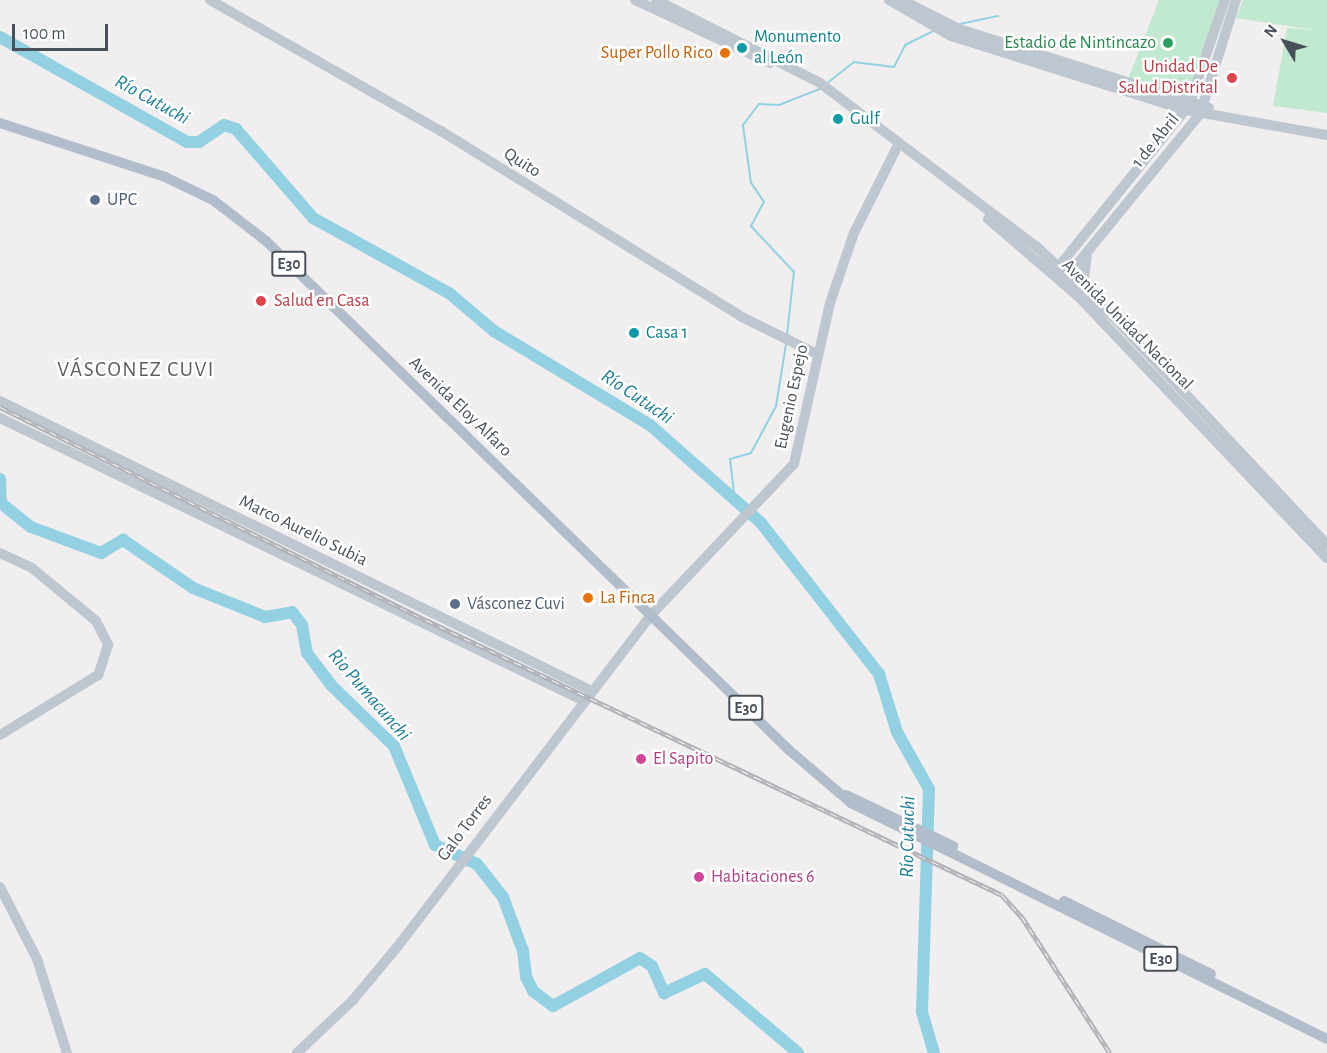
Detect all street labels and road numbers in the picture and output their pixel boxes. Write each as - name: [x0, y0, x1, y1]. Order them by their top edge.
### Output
- street label: 1 de Abril: [1128, 109, 1184, 173]
- street label: Quito: [500, 143, 544, 183]
- road number: E30: [271, 251, 307, 277]
- street label: Avenida Unidad Nacional: [1057, 255, 1197, 395]
- street label: Eugenio Espejo: [770, 343, 814, 451]
- street label: Avenida Eloy Alfaro: [404, 352, 516, 462]
- street label: Marco Aurelio Subia: [235, 491, 371, 571]
- road number: E30: [728, 695, 764, 721]
- street label: Galo Torres: [433, 790, 497, 866]
- road number: E30: [1143, 946, 1179, 972]

